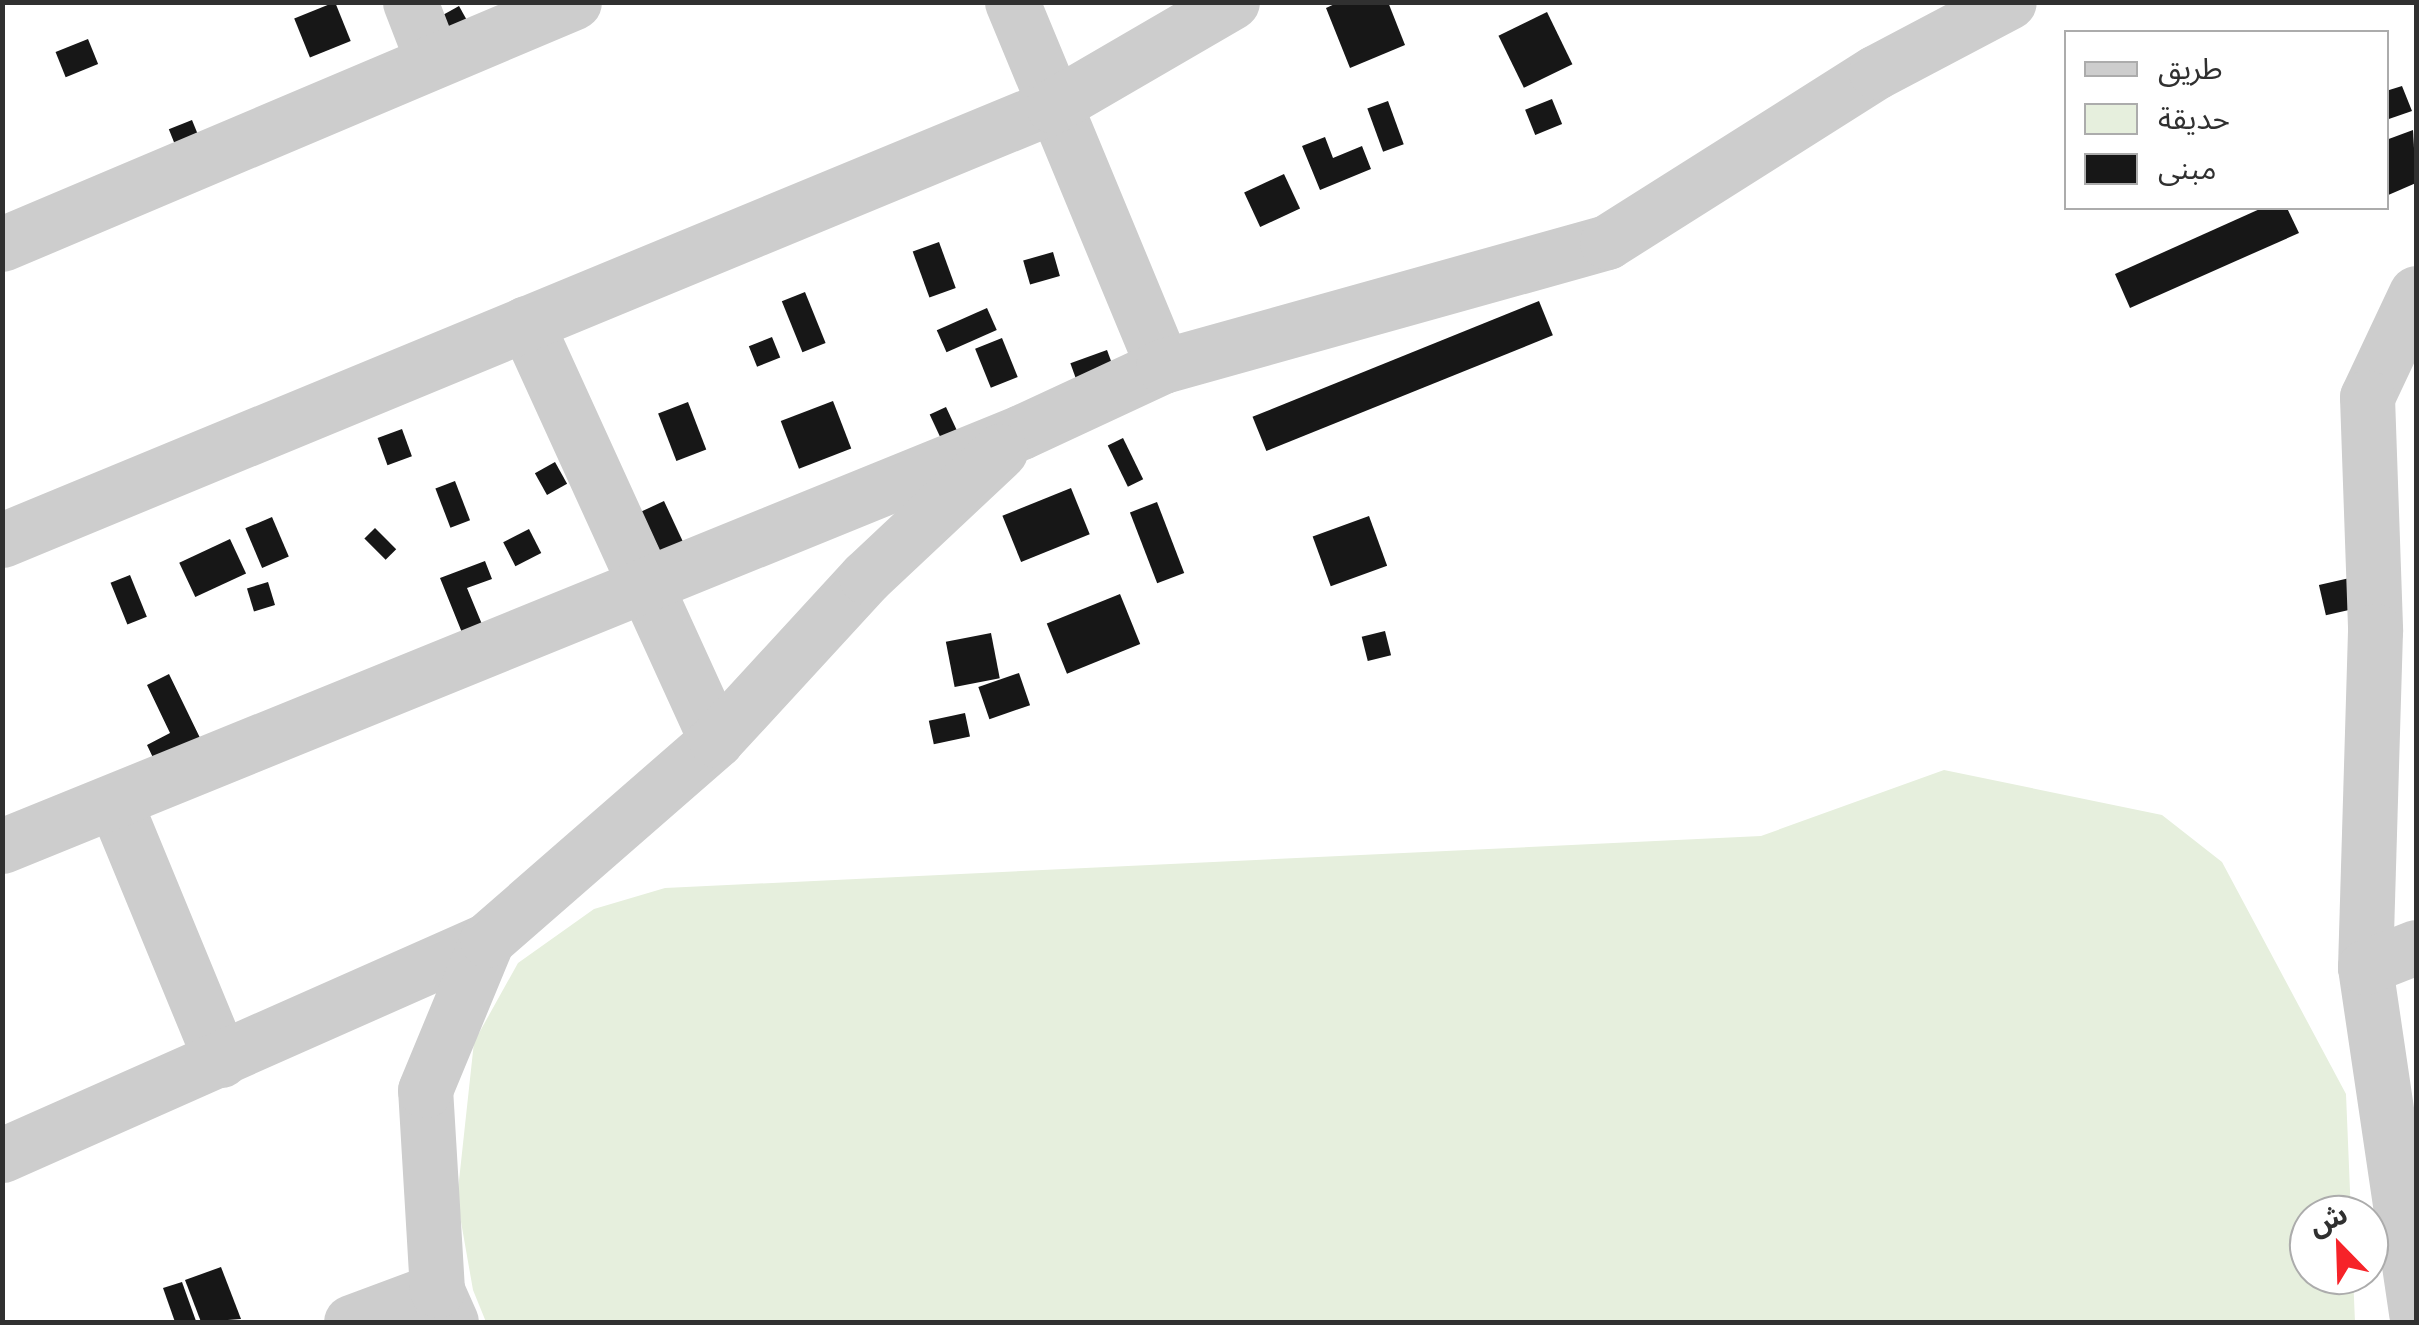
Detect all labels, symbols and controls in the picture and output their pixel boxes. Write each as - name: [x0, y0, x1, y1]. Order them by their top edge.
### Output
- legend: [2064, 30, 2389, 210]
- text: طريق: [2158, 51, 2223, 85]
- text: حديقة: [2158, 101, 2230, 135]
- text: مبنى: [2158, 151, 2216, 185]
- north arrow: [2289, 1195, 2389, 1295]
- text: ش: [2304, 1197, 2352, 1241]

